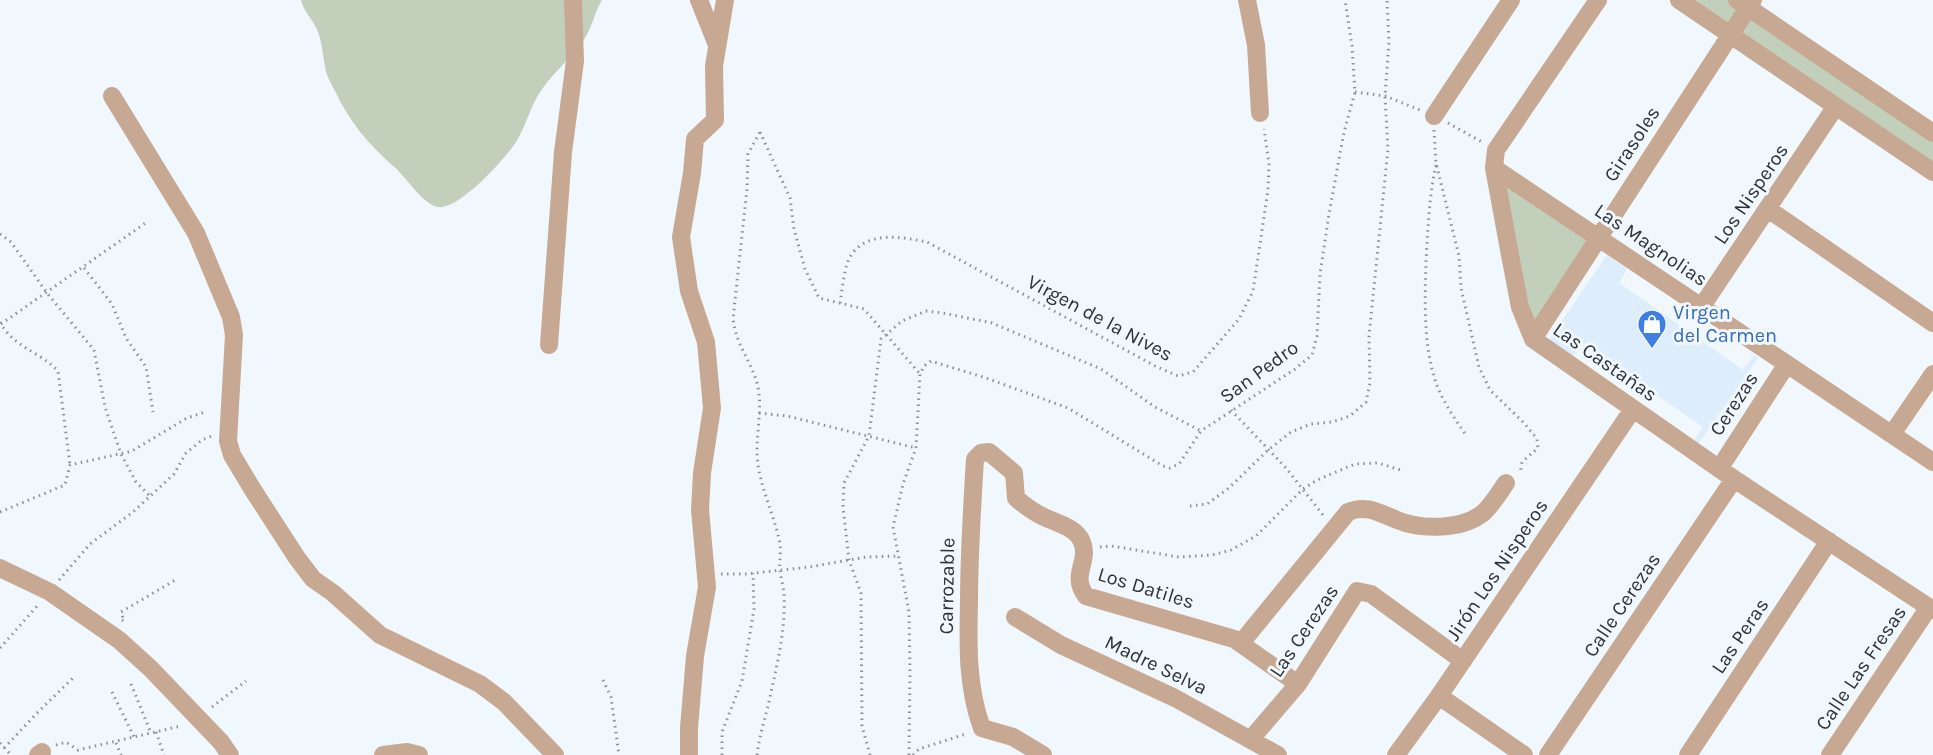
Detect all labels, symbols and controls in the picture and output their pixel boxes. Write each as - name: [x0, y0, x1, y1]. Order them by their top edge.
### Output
- street label: Girasoles: [1599, 102, 1665, 186]
- street label: Los Nisperos: [1709, 139, 1793, 249]
- street label: Las Magnolias: [1590, 199, 1712, 291]
- street label: Virgen de la Nives: [1023, 270, 1177, 366]
- place label: Virgen del Carmen: [1673, 301, 1777, 347]
- shop icon: Virgen del Carmen: [1636, 308, 1668, 350]
- street label: Las Castañas: [1549, 318, 1661, 406]
- street label: San Pedro: [1215, 336, 1303, 408]
- street label: Cerezas: [1705, 368, 1763, 440]
- street label: Jirón Los Nisperos: [1441, 495, 1553, 645]
- street label: Carrozable: [935, 537, 959, 635]
- street label: Calle Cerezas: [1579, 549, 1665, 661]
- street label: Los Datiles: [1095, 562, 1197, 614]
- street label: Las Cerezas: [1265, 580, 1343, 682]
- street label: Las Peras: [1706, 594, 1774, 678]
- street label: Calle Las Fresas: [1811, 601, 1911, 735]
- street label: Madre Selva: [1101, 630, 1211, 700]

